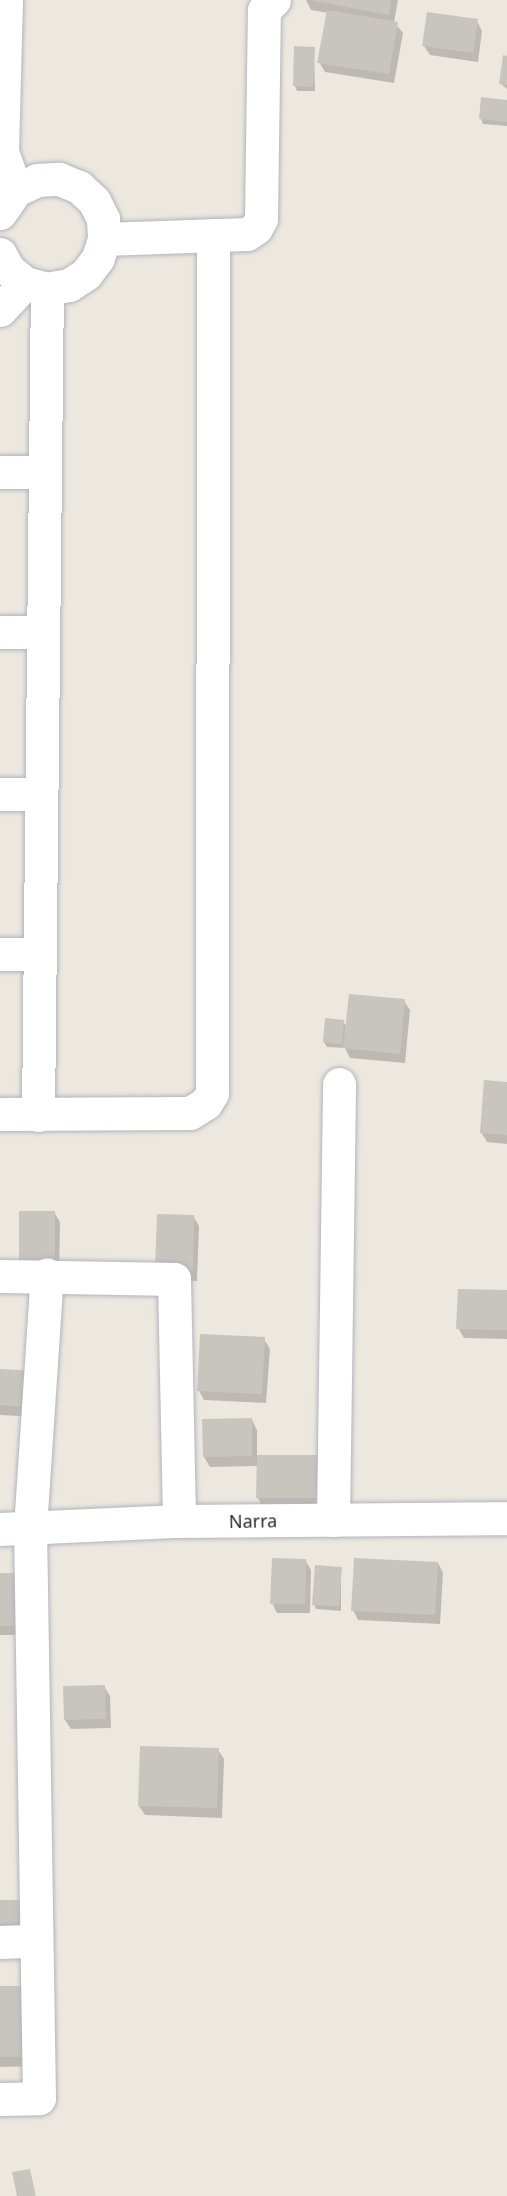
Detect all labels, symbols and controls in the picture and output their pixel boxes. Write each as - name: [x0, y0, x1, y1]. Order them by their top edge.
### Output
- street label: Narra: [229, 1510, 277, 1532]

